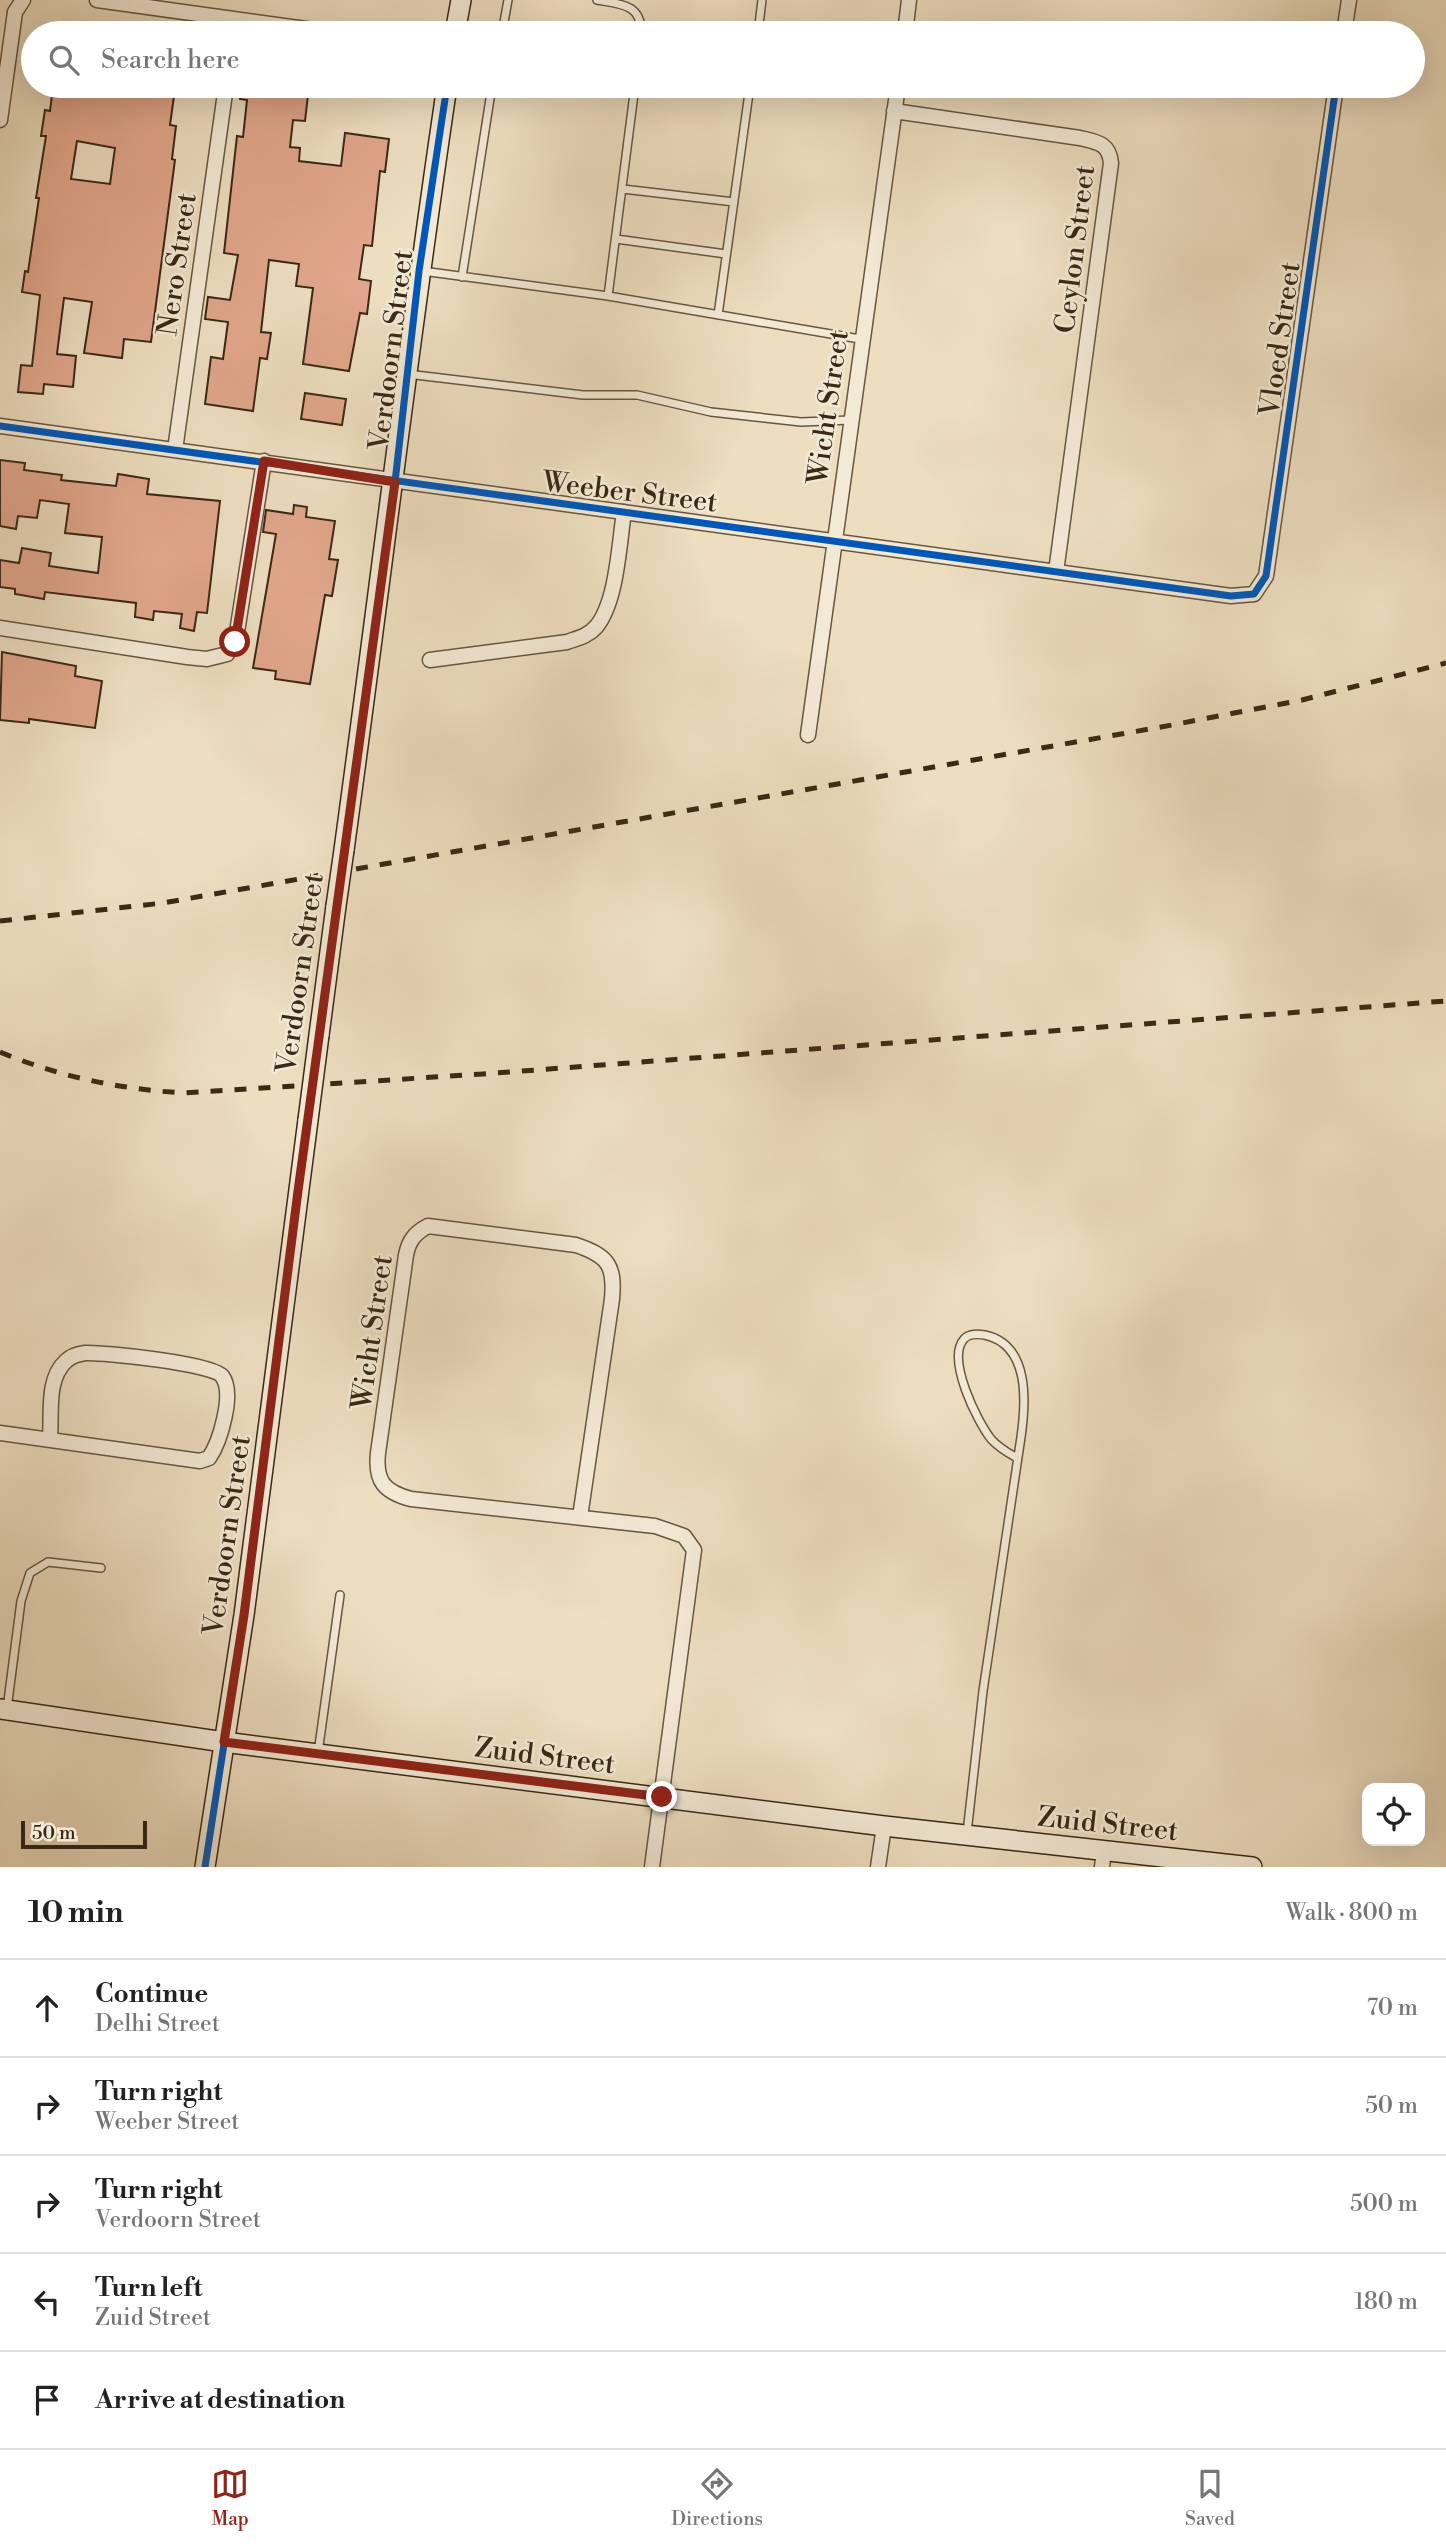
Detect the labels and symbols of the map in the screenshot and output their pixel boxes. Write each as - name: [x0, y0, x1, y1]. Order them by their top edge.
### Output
- street label: Ceylon Street: [1048, 163, 1103, 335]
- street label: Nero Street: [150, 190, 205, 338]
- street label: Verdoorn Street: [362, 248, 421, 454]
- street label: Vloed Street: [1252, 260, 1309, 420]
- street label: Wicht Street: [800, 327, 857, 488]
- street label: Weeber Street: [539, 464, 719, 521]
- route start: [219, 626, 250, 657]
- street label: Verdoorn Street: [269, 871, 332, 1077]
- street label: Wicht Street: [344, 1252, 401, 1413]
- street label: Verdoorn Street: [196, 1433, 259, 1639]
- street label: Zuid Street: [473, 1731, 617, 1782]
- route end: [646, 1781, 677, 1812]
- street label: Zuid Street: [1036, 1800, 1180, 1849]
- scale bar: [21, 1818, 147, 1850]

